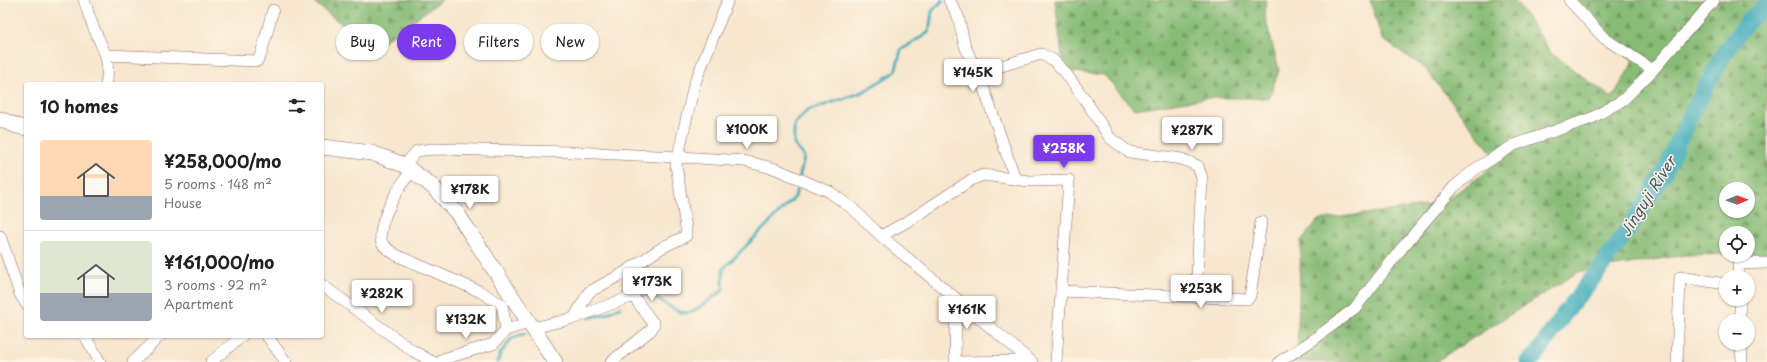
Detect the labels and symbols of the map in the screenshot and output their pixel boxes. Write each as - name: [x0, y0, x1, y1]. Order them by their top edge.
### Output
- pin: ¥145K: [945, 59, 1001, 93]
- pin: ¥100K: [719, 116, 775, 150]
- pin: ¥287K: [1164, 117, 1220, 151]
- pin: ¥258K: [1036, 135, 1092, 169]
- water label: Jinguji River: [1613, 150, 1682, 241]
- pin: ¥178K: [442, 176, 498, 210]
- north arrow: [1719, 182, 1755, 218]
- pin: ¥173K: [624, 268, 680, 302]
- pin: ¥253K: [1173, 275, 1229, 309]
- pin: ¥282K: [354, 280, 410, 314]
- pin: ¥161K: [939, 296, 995, 330]
- pin: ¥132K: [438, 306, 494, 340]

